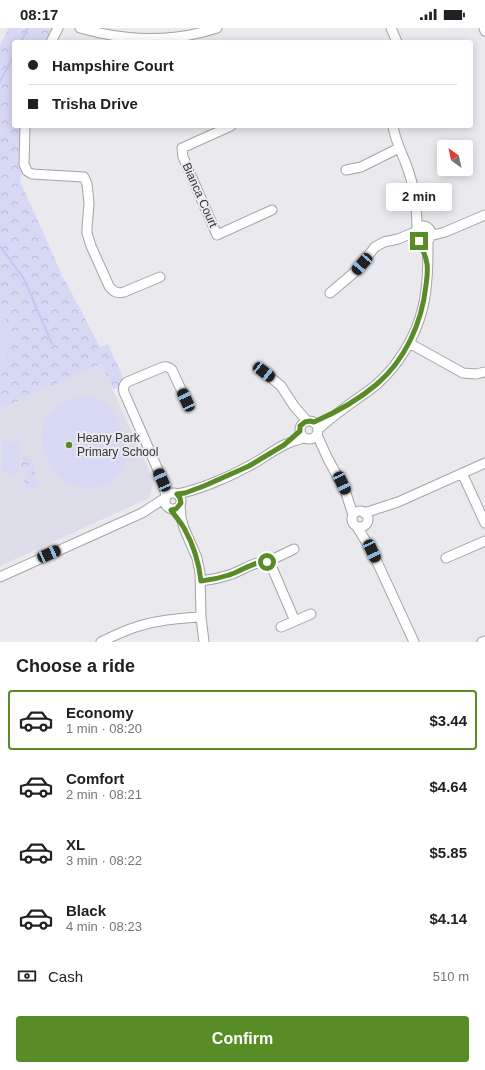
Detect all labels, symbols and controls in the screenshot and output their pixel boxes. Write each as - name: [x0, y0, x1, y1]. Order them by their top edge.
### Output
- text: 08:17: [20, 6, 58, 23]
- text: Hampshire Court: [52, 57, 174, 74]
- text: Trisha Drive: [52, 95, 138, 112]
- north arrow: [437, 140, 473, 176]
- map controls: [437, 140, 473, 176]
- street label: Bianca Court: [179, 160, 221, 230]
- callout: 2 min: [386, 183, 452, 211]
- text: 2 min: [402, 189, 436, 204]
- route end: [410, 232, 428, 250]
- car: [350, 251, 374, 277]
- car: [251, 360, 277, 384]
- car: [175, 387, 197, 413]
- place label: Heany Park Primary School: [77, 431, 158, 459]
- marker: Heany Park Primary School: [64, 440, 74, 450]
- car: [152, 467, 172, 493]
- car: [331, 470, 353, 496]
- car: [361, 538, 383, 564]
- car: [36, 544, 62, 564]
- route start: [258, 553, 276, 571]
- text: Choose a ride: [16, 656, 135, 676]
- icon: car: [18, 702, 54, 738]
- text: Economy: [66, 704, 134, 721]
- text: $3.44: [429, 712, 467, 729]
- text: 1 min · 08:20: [66, 721, 142, 736]
- icon: car: [18, 768, 54, 804]
- text: Comfort: [66, 770, 124, 787]
- text: $4.64: [429, 778, 467, 795]
- text: 2 min · 08:21: [66, 787, 142, 802]
- icon: car: [18, 834, 54, 870]
- text: XL: [66, 836, 85, 853]
- text: $5.85: [429, 844, 467, 861]
- text: 3 min · 08:22: [66, 853, 142, 868]
- icon: car: [18, 900, 54, 936]
- text: Black: [66, 902, 106, 919]
- text: $4.14: [429, 910, 467, 927]
- text: 4 min · 08:23: [66, 919, 142, 934]
- icon: cash: [16, 965, 38, 987]
- text: Cash: [48, 968, 83, 985]
- text: 510 m: [433, 969, 469, 984]
- button: Confirm: [16, 1016, 469, 1062]

